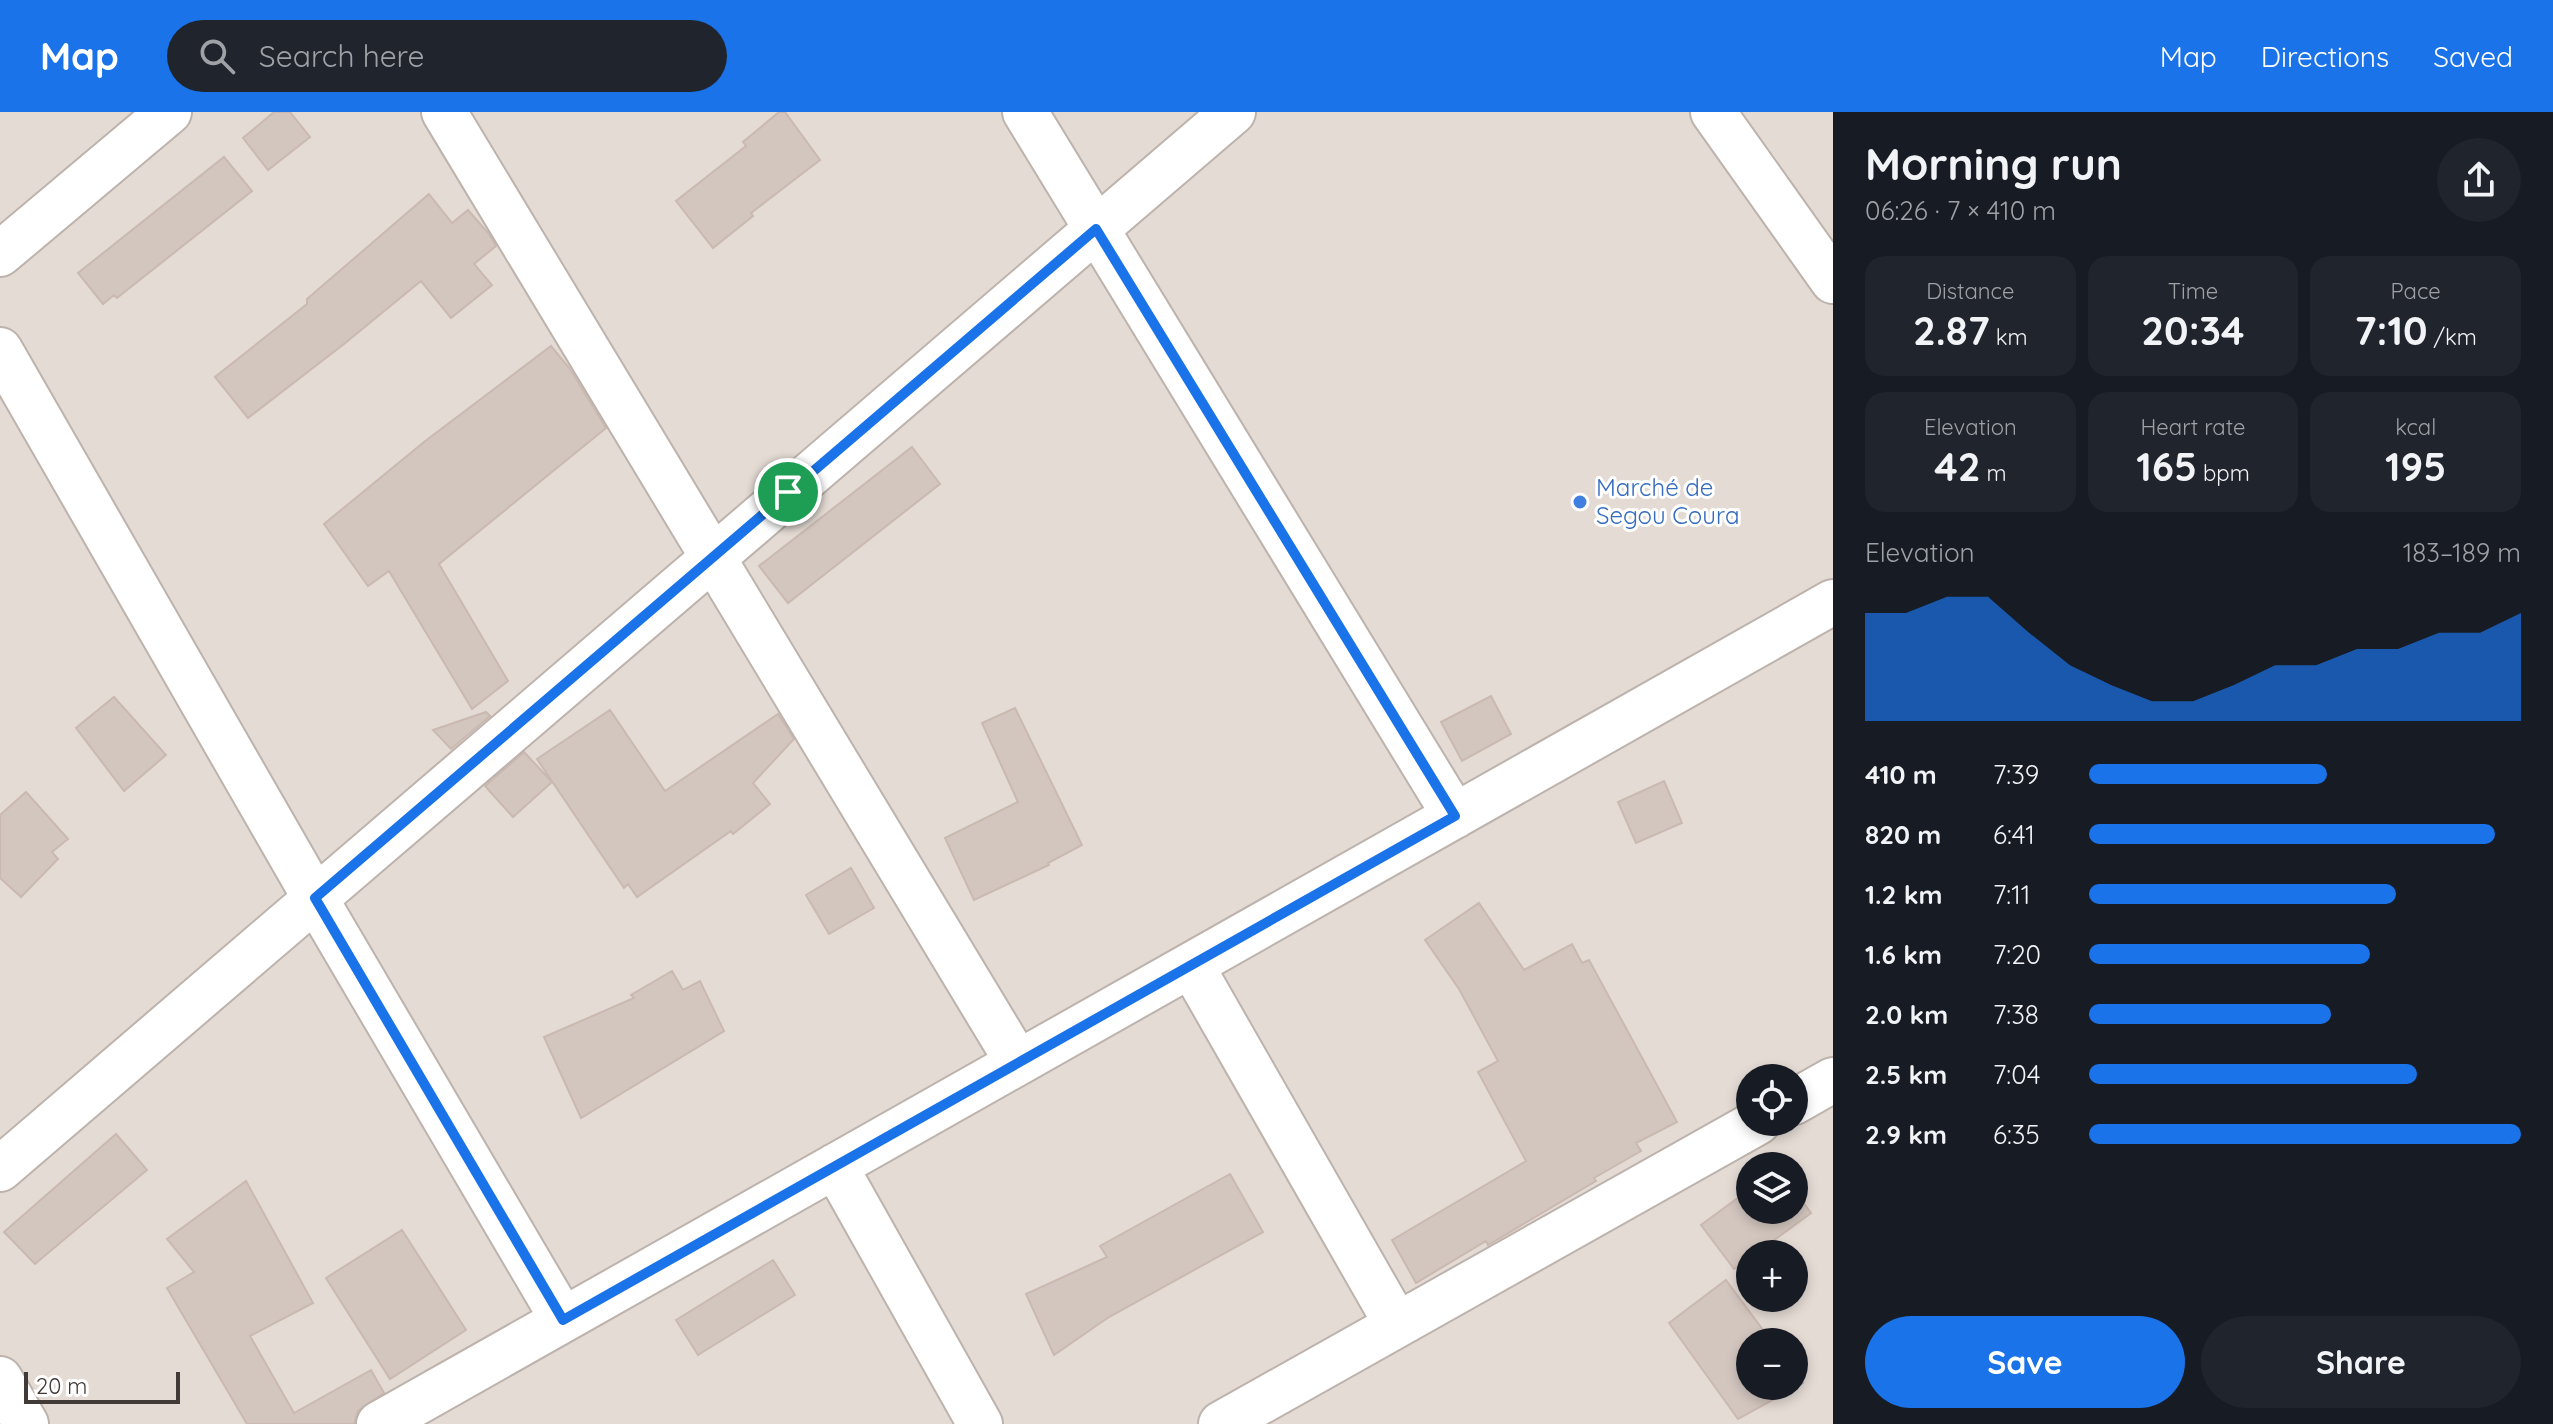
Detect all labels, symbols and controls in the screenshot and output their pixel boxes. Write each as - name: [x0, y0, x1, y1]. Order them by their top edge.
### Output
- search box: [167, 20, 727, 92]
- text: Map: [40, 32, 119, 80]
- icon: search: [195, 34, 239, 78]
- text: Search here: [259, 37, 424, 75]
- text: Map: [2160, 39, 2217, 74]
- text: Directions: [2261, 39, 2389, 74]
- text: Saved: [2433, 39, 2513, 74]
- text: Morning run: [1865, 136, 2122, 191]
- button: share: [2437, 138, 2521, 222]
- text: 06:26 · 7 × 410 m: [1865, 194, 2056, 227]
- text: Distance: [1926, 277, 2014, 305]
- text: Time: [2168, 277, 2218, 305]
- text: Pace: [2391, 277, 2441, 305]
- text: 2.87: [1913, 305, 1990, 355]
- text: 20:34: [2141, 305, 2245, 355]
- text: 7:10: [2355, 305, 2428, 355]
- text: km: [1990, 323, 2028, 351]
- text: /km: [2428, 323, 2477, 351]
- text: Elevation: [1924, 413, 2017, 441]
- text: Heart rate: [2141, 413, 2245, 441]
- text: kcal: [2395, 413, 2436, 441]
- text: 42: [1934, 441, 1980, 491]
- text: 165: [2136, 441, 2197, 491]
- text: 195: [2385, 441, 2446, 491]
- pin: [754, 458, 822, 526]
- text: m: [1980, 459, 2007, 487]
- text: bpm: [2197, 459, 2250, 487]
- icon: arrive: [766, 470, 810, 514]
- place label: Marché de Segou Coura: [1596, 472, 1739, 530]
- marker: Marché de Segou Coura: [1571, 493, 1589, 511]
- text: Elevation: [1865, 536, 1975, 569]
- text: 183–189 m: [2403, 536, 2521, 569]
- text: 410 m: [1865, 758, 1937, 791]
- text: 7:39: [1993, 758, 2039, 791]
- text: 820 m: [1865, 818, 1941, 851]
- text: 6:41: [1993, 818, 2035, 851]
- text: 1.2 km: [1865, 878, 1942, 911]
- text: 7:11: [1993, 878, 2030, 911]
- text: 1.6 km: [1865, 938, 1942, 971]
- text: 7:20: [1993, 938, 2041, 971]
- text: 2.0 km: [1865, 998, 1948, 1031]
- text: 7:38: [1993, 998, 2039, 1031]
- text: 2.5 km: [1865, 1058, 1947, 1091]
- text: 7:04: [1993, 1058, 2040, 1091]
- map controls: [1736, 1064, 1808, 1400]
- button: locate: [1736, 1064, 1808, 1136]
- text: 2.9 km: [1865, 1118, 1947, 1151]
- text: 6:35: [1993, 1118, 2040, 1151]
- button: layers: [1736, 1152, 1808, 1224]
- button: +: [1736, 1240, 1808, 1312]
- button: Save: [1865, 1316, 2185, 1408]
- button: Share: [2201, 1316, 2521, 1408]
- button: −: [1736, 1328, 1808, 1400]
- scale bar: [24, 1368, 180, 1404]
- text: 20 m: [36, 1372, 87, 1400]

